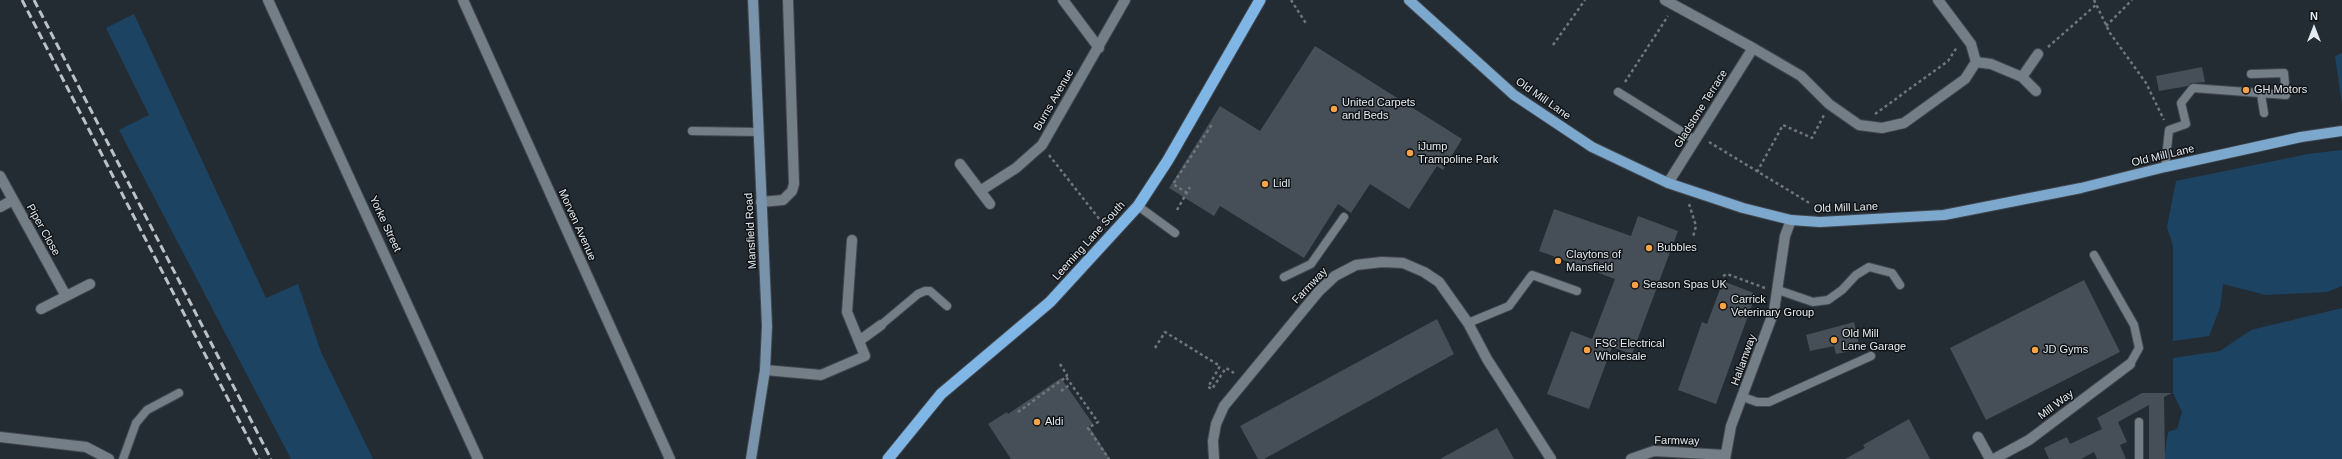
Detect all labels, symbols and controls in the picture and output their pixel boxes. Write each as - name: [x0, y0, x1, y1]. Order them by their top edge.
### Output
- north arrow: [2294, 8, 2334, 48]
- text: N: [2310, 10, 2318, 22]
- street label: Burns Avenue: [1031, 67, 1077, 133]
- street label: Gladstone Terrace: [1672, 67, 1730, 151]
- street label: Old Mill Lane: [1513, 75, 1573, 123]
- place label: GH Motors: [2254, 83, 2307, 97]
- marker: GH Motors: [2241, 85, 2251, 95]
- place label: United Carpets and Beds: [1342, 96, 1415, 122]
- marker: United Carpets and Beds: [1329, 104, 1339, 114]
- place label: iJump Trampoline Park: [1418, 140, 1498, 166]
- street label: Old Mill Lane: [2130, 142, 2196, 170]
- marker: iJump Trampoline Park: [1405, 148, 1415, 158]
- place label: Lidl: [1273, 177, 1290, 191]
- marker: Lidl: [1260, 179, 1270, 189]
- street label: Morven Avenue: [555, 187, 599, 263]
- street label: Mansfield Road: [742, 192, 760, 270]
- street label: Yorke Street: [366, 194, 404, 254]
- street label: Leeming Lane South: [1050, 199, 1128, 283]
- street label: Old Mill Lane: [1814, 200, 1878, 216]
- street label: Piper Close: [23, 202, 63, 258]
- place label: Bubbles: [1657, 241, 1697, 255]
- marker: Bubbles: [1644, 243, 1654, 253]
- place label: Claytons of Mansfield: [1566, 248, 1621, 274]
- marker: Claytons of Mansfield: [1553, 256, 1563, 266]
- street label: Farmway: [1290, 265, 1330, 307]
- place label: Season Spas UK: [1643, 278, 1727, 292]
- marker: Season Spas UK: [1630, 280, 1640, 290]
- place label: Carrick Veterinary Group: [1731, 293, 1814, 319]
- marker: Carrick Veterinary Group: [1718, 301, 1728, 311]
- place label: Old Mill Lane Garage: [1842, 327, 1906, 353]
- street label: Hallamway: [1729, 332, 1759, 388]
- marker: Old Mill Lane Garage: [1829, 335, 1839, 345]
- place label: FSC Electrical Wholesale: [1595, 337, 1665, 363]
- place label: JD Gyms: [2043, 343, 2088, 357]
- marker: FSC Electrical Wholesale: [1582, 345, 1592, 355]
- marker: JD Gyms: [2030, 345, 2040, 355]
- street label: Mill Way: [2036, 387, 2076, 423]
- place label: Aldi: [1045, 415, 1063, 429]
- marker: Aldi: [1032, 417, 1042, 427]
- street label: Farmway: [1654, 434, 1700, 448]

